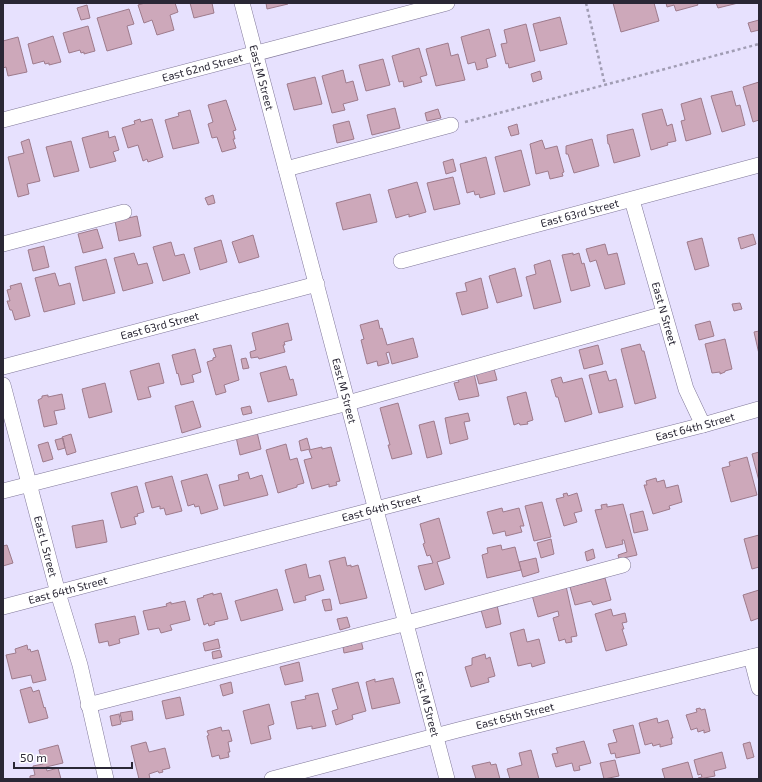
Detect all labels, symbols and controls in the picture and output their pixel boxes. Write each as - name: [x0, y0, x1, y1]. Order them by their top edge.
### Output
- street label: East M Street: [247, 43, 277, 111]
- street label: East 62nd Street: [160, 50, 244, 84]
- street label: East 63rd Street: [539, 196, 620, 229]
- street label: East N Street: [650, 280, 680, 347]
- street label: East 63rd Street: [119, 309, 200, 342]
- street label: East M Street: [330, 356, 360, 425]
- street label: East 64th Street: [654, 409, 736, 443]
- street label: East 64th Street: [340, 491, 422, 524]
- street label: East L Street: [32, 514, 61, 578]
- street label: East 64th Street: [27, 573, 109, 606]
- street label: East M Street: [413, 670, 443, 738]
- street label: East 65th Street: [474, 699, 555, 731]
- scale bar: [14, 744, 132, 770]
- text: 50 m: [20, 750, 47, 764]

